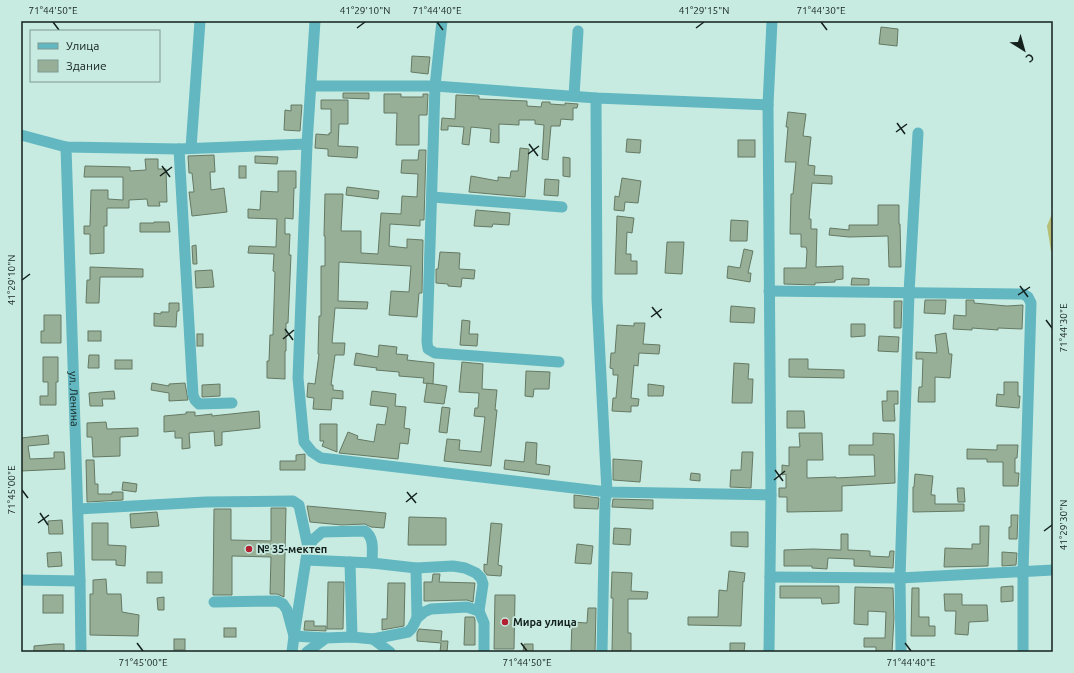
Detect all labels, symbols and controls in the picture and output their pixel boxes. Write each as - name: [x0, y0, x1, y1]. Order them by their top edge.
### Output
- text: 71°44'50"E: [28, 5, 78, 16]
- text: 41°29'10"N: [340, 5, 390, 16]
- text: 71°44'40"E: [412, 5, 462, 16]
- text: 41°29'15"N: [679, 5, 729, 16]
- text: 71°44'30"E: [796, 5, 846, 16]
- legend: [30, 30, 160, 82]
- north arrow: [1004, 30, 1044, 70]
- text: Улица: [66, 39, 99, 52]
- text: С: [1024, 51, 1036, 65]
- text: Здание: [66, 59, 107, 72]
- text: 41°29'10"N: [6, 255, 17, 305]
- text: 71°44'30"E: [1058, 303, 1069, 353]
- street label: ул. Ленина: [67, 371, 81, 427]
- text: 71°45'00"E: [6, 465, 17, 515]
- text: 41°29'30"N: [1058, 500, 1069, 550]
- place label: № 35-мектеп: [257, 543, 327, 555]
- marker: № 35-мектеп: [244, 544, 254, 554]
- place label: Мира улица: [513, 616, 577, 628]
- marker: Мира улица: [500, 617, 510, 627]
- text: 71°45'00"E: [118, 657, 168, 668]
- text: 71°44'50"E: [502, 657, 552, 668]
- text: 71°44'40"E: [886, 657, 936, 668]

